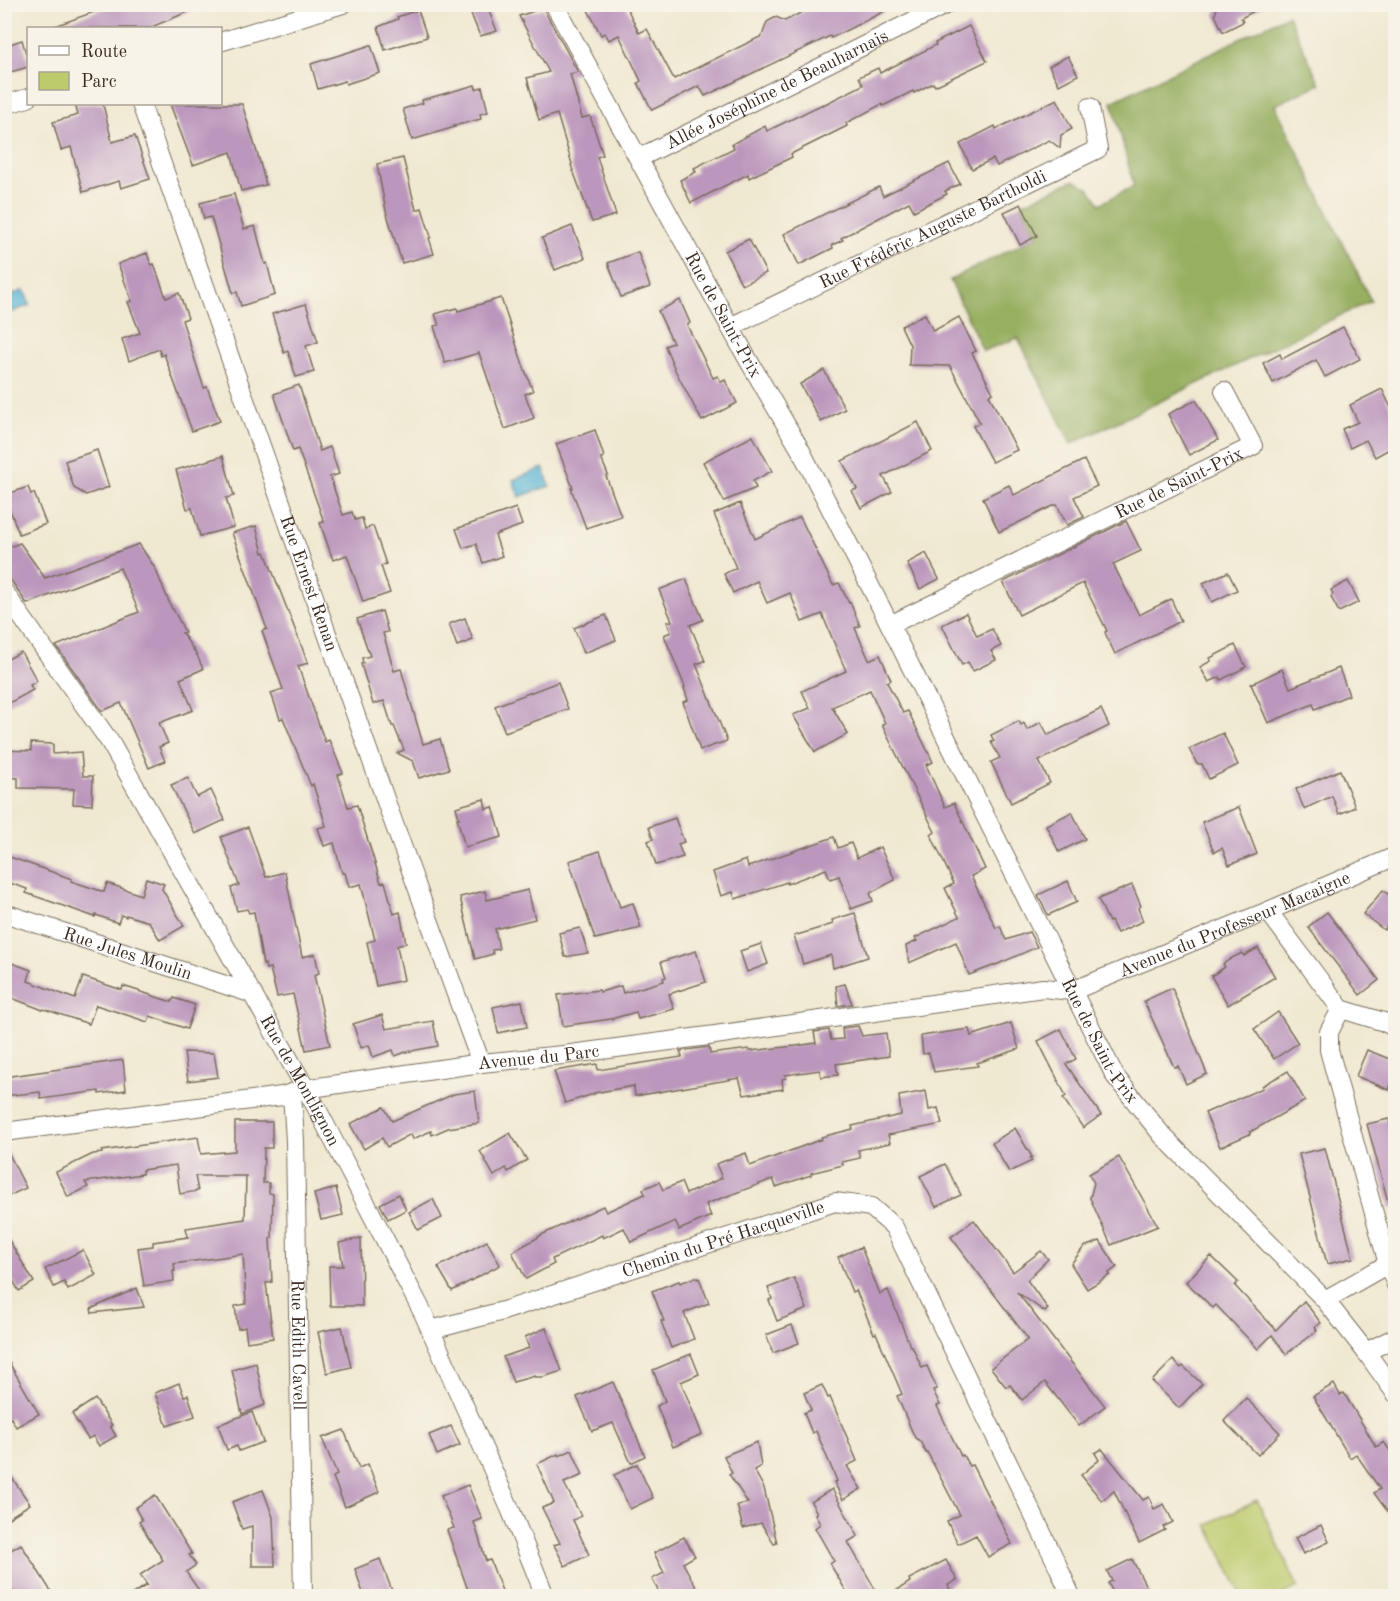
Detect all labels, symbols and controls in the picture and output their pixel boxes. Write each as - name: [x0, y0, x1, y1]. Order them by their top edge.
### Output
- legend: [27, 27, 222, 105]
- street label: Allée Joséphine de Beauharnais: [663, 27, 892, 153]
- text: Route: [81, 43, 127, 61]
- text: Parc: [81, 73, 117, 91]
- street label: Rue Frédéric Auguste Bartholdi: [817, 167, 1049, 292]
- street label: Rue de Saint-Prix: [681, 249, 765, 381]
- street label: Rue de Saint-Prix: [1112, 444, 1246, 523]
- street label: Rue Ernest Renan: [276, 513, 341, 654]
- street label: Avenue du Professeur Macaigne: [1116, 869, 1353, 981]
- street label: Rue Jules Moulin: [61, 925, 194, 984]
- street label: Rue de Saint-Prix: [1058, 976, 1141, 1107]
- street label: Rue de Montlignon: [256, 1012, 343, 1150]
- street label: Avenue du Parc: [477, 1042, 600, 1073]
- street label: Chemin du Pré Hacqueville: [620, 1198, 827, 1281]
- street label: Rue Edith Cavell: [287, 1279, 308, 1411]

